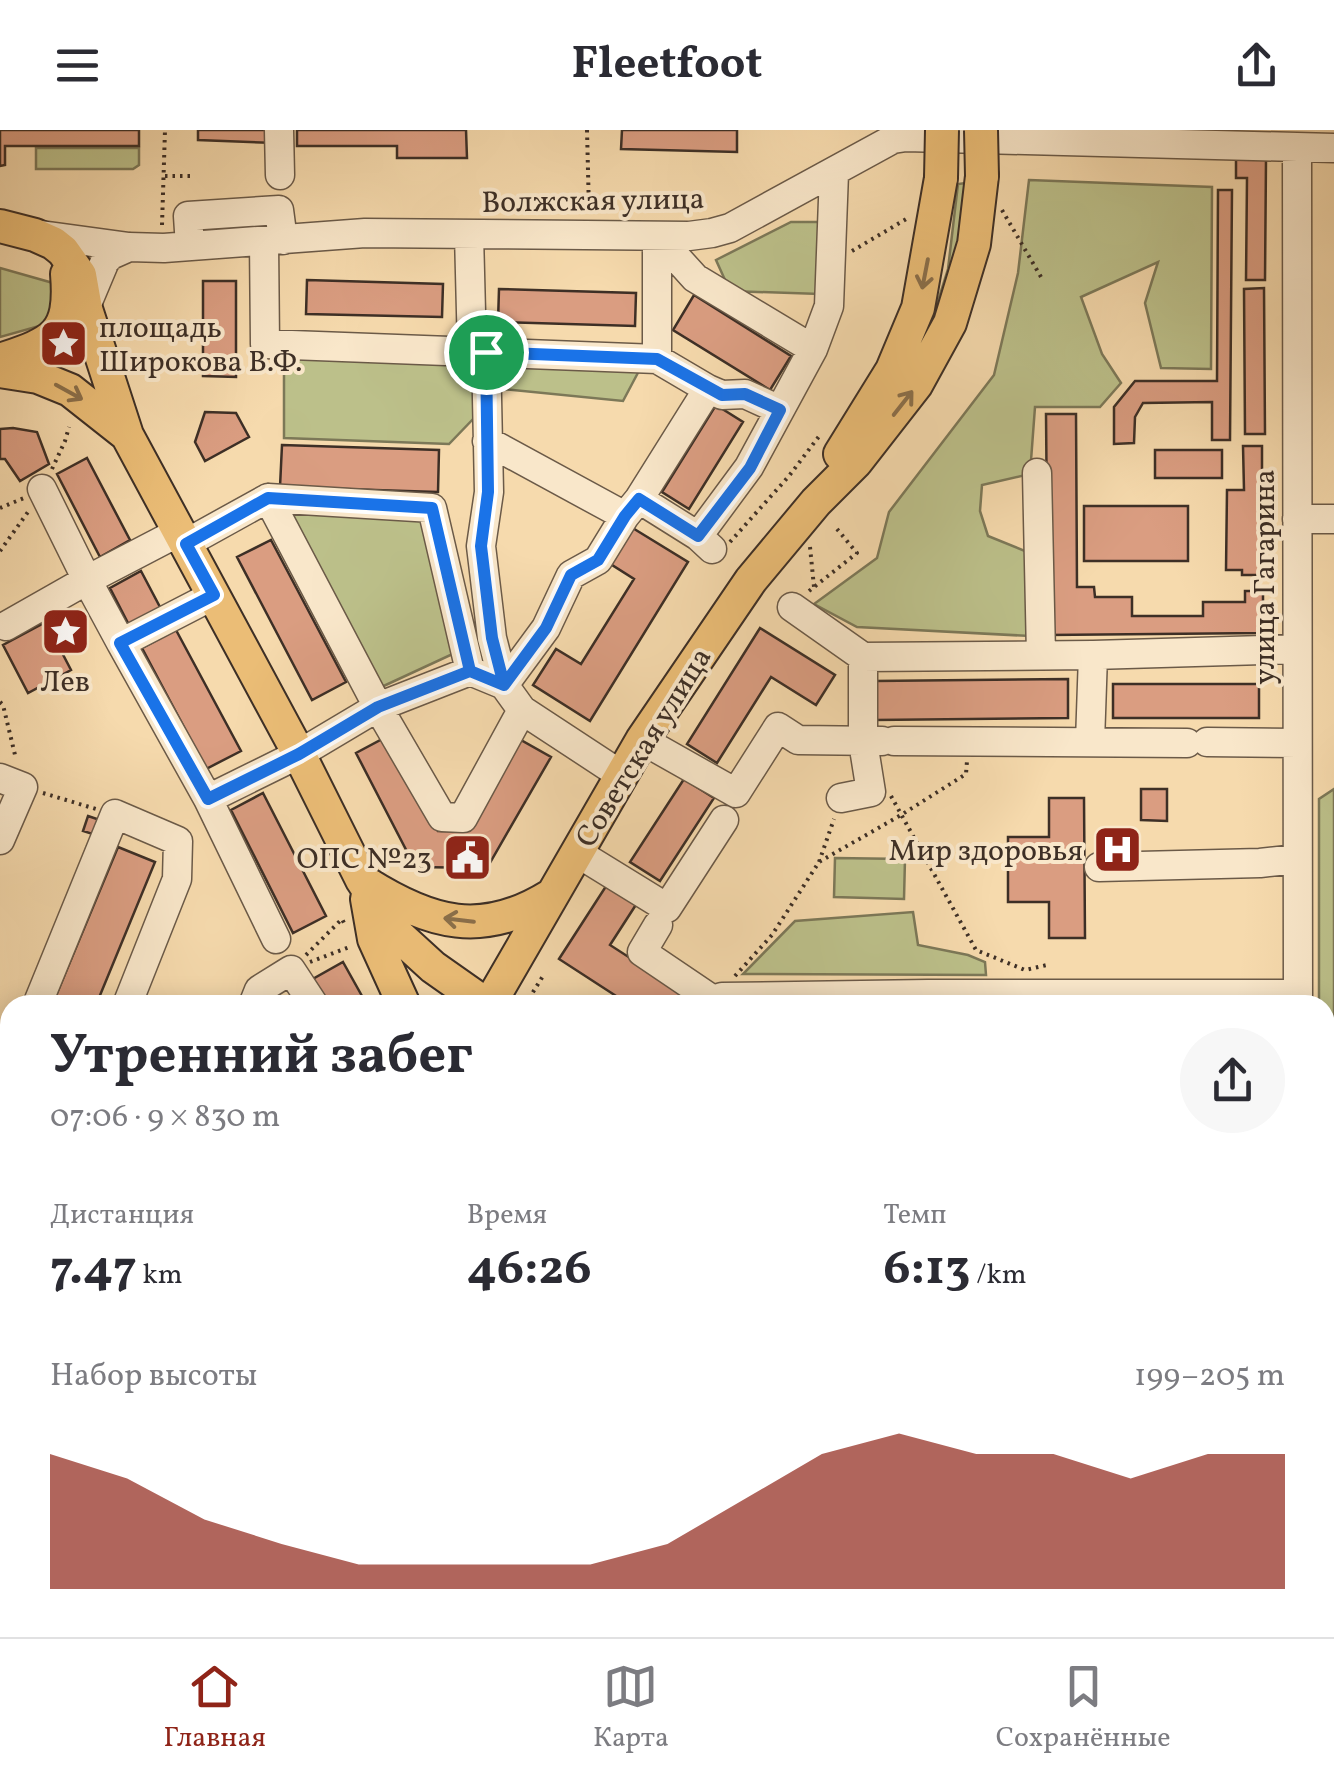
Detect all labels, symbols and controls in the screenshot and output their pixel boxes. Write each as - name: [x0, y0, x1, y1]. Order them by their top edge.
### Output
- text: Fleetfoot: [572, 34, 762, 97]
- icon: menu: [50, 38, 105, 93]
- icon: share: [1229, 38, 1284, 93]
- street label: Волжская улица: [481, 179, 705, 225]
- one-way arrow: [914, 257, 933, 289]
- place label: площадь Широкова В.Ф.: [99, 308, 302, 384]
- pin: [444, 310, 529, 395]
- place icon: площадь Широкова В.Ф.: [38, 318, 90, 370]
- icon: arrive: [459, 325, 514, 380]
- one-way arrow: [54, 382, 83, 402]
- one-way arrow: [891, 390, 913, 416]
- street label: улица Гагарина: [1245, 469, 1287, 685]
- place icon: Лев: [39, 606, 91, 658]
- street label: Советская улица: [566, 640, 723, 856]
- place label: Лев: [40, 662, 90, 704]
- hospital icon: Мир здоровья: [1092, 824, 1144, 876]
- place label: Мир здоровья: [889, 831, 1083, 873]
- public building icon: ОПС №23: [441, 832, 493, 884]
- place label: ОПС №23: [297, 839, 432, 881]
- one-way arrow: [443, 910, 476, 929]
- text: Утренний забег: [50, 1020, 473, 1096]
- button: share: [1180, 1028, 1285, 1133]
- text: 07:06 · 9 × 830 m: [50, 1096, 280, 1140]
- text: Дистанция: [50, 1196, 194, 1235]
- text: Время: [467, 1196, 547, 1235]
- text: Темп: [883, 1196, 947, 1235]
- text: 7.47: [50, 1235, 137, 1305]
- text: 46:26: [467, 1235, 592, 1305]
- text: 6:13: [883, 1235, 971, 1305]
- text: km: [137, 1256, 182, 1295]
- text: /km: [971, 1256, 1026, 1295]
- text: Набор высоты: [50, 1355, 257, 1399]
- text: 199–205 m: [1134, 1355, 1285, 1399]
- tab: Главная: [163, 1659, 266, 1758]
- tab: Карта: [593, 1659, 669, 1758]
- tab: Сохранённые: [996, 1659, 1171, 1758]

